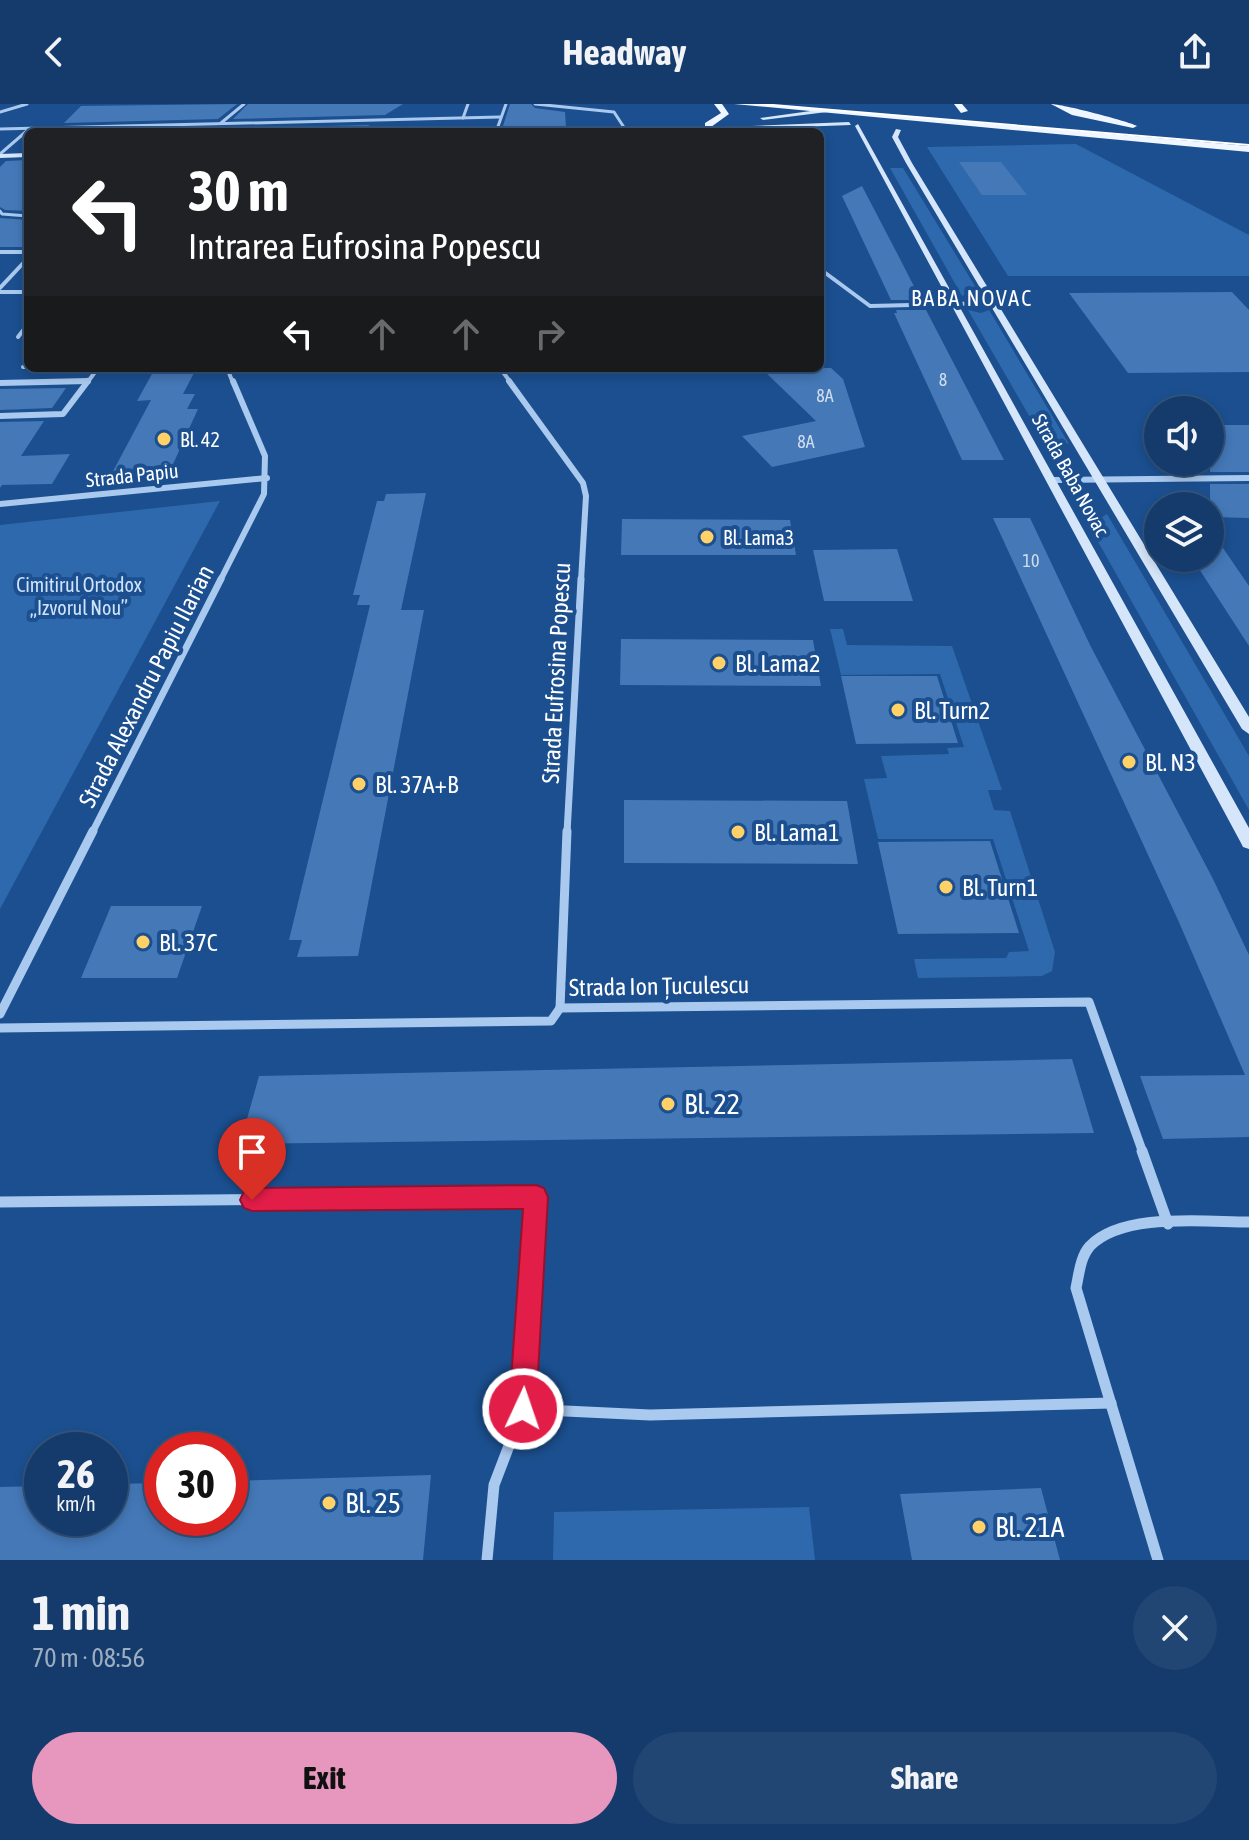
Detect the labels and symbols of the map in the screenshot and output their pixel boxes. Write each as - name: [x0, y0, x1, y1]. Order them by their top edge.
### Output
- district label: BABA NOVAC: [911, 285, 1033, 311]
- house number: 8: [939, 369, 947, 390]
- house number: 8A: [816, 385, 834, 406]
- street label: Strada Baba Novac: [1028, 410, 1114, 541]
- place label: Bl. 42: [180, 428, 220, 451]
- marker: Bl. 42: [155, 430, 173, 448]
- house number: 8A: [797, 431, 815, 452]
- street label: Strada Papiu: [85, 459, 179, 491]
- place label: Bl. Lama3: [723, 526, 794, 549]
- marker: Bl. Lama3: [698, 528, 716, 546]
- house number: 10: [1023, 550, 1039, 571]
- street label: Strada Alexandru Papiu Ilarian: [73, 560, 219, 812]
- street label: Strada Eufrosina Popescu: [537, 562, 575, 784]
- park label: Cimitirul Ortodox „Izvorul Nou”: [16, 573, 142, 619]
- place label: Bl. Lama2: [735, 650, 820, 677]
- marker: Bl. Lama2: [710, 654, 728, 672]
- place label: Bl. Turn2: [914, 697, 990, 724]
- marker: Bl. Turn2: [889, 701, 907, 719]
- place label: Bl. N3: [1145, 749, 1196, 776]
- marker: Bl. N3: [1120, 753, 1138, 771]
- place label: Bl. 37A+B: [375, 771, 459, 798]
- marker: Bl. 37A+B: [350, 775, 368, 793]
- place label: Bl. Lama1: [754, 819, 839, 846]
- marker: Bl. Lama1: [729, 823, 747, 841]
- place label: Bl. Turn1: [962, 874, 1038, 901]
- marker: Bl. Turn1: [937, 878, 955, 896]
- place label: Bl. 37C: [159, 929, 218, 956]
- marker: Bl. 37C: [134, 933, 152, 951]
- street label: Strada Ion Țuculescu: [569, 971, 749, 1001]
- place label: Bl. 22: [684, 1088, 740, 1120]
- marker: Bl. 22: [659, 1095, 677, 1113]
- pin: [218, 1118, 286, 1200]
- position arrow: [481, 1367, 565, 1451]
- speed limit sign: 30: [144, 1432, 248, 1536]
- place label: Bl. 25: [345, 1487, 401, 1519]
- marker: Bl. 25: [320, 1494, 338, 1512]
- place label: Bl. 21A: [995, 1511, 1065, 1543]
- marker: Bl. 21A: [970, 1518, 988, 1536]

